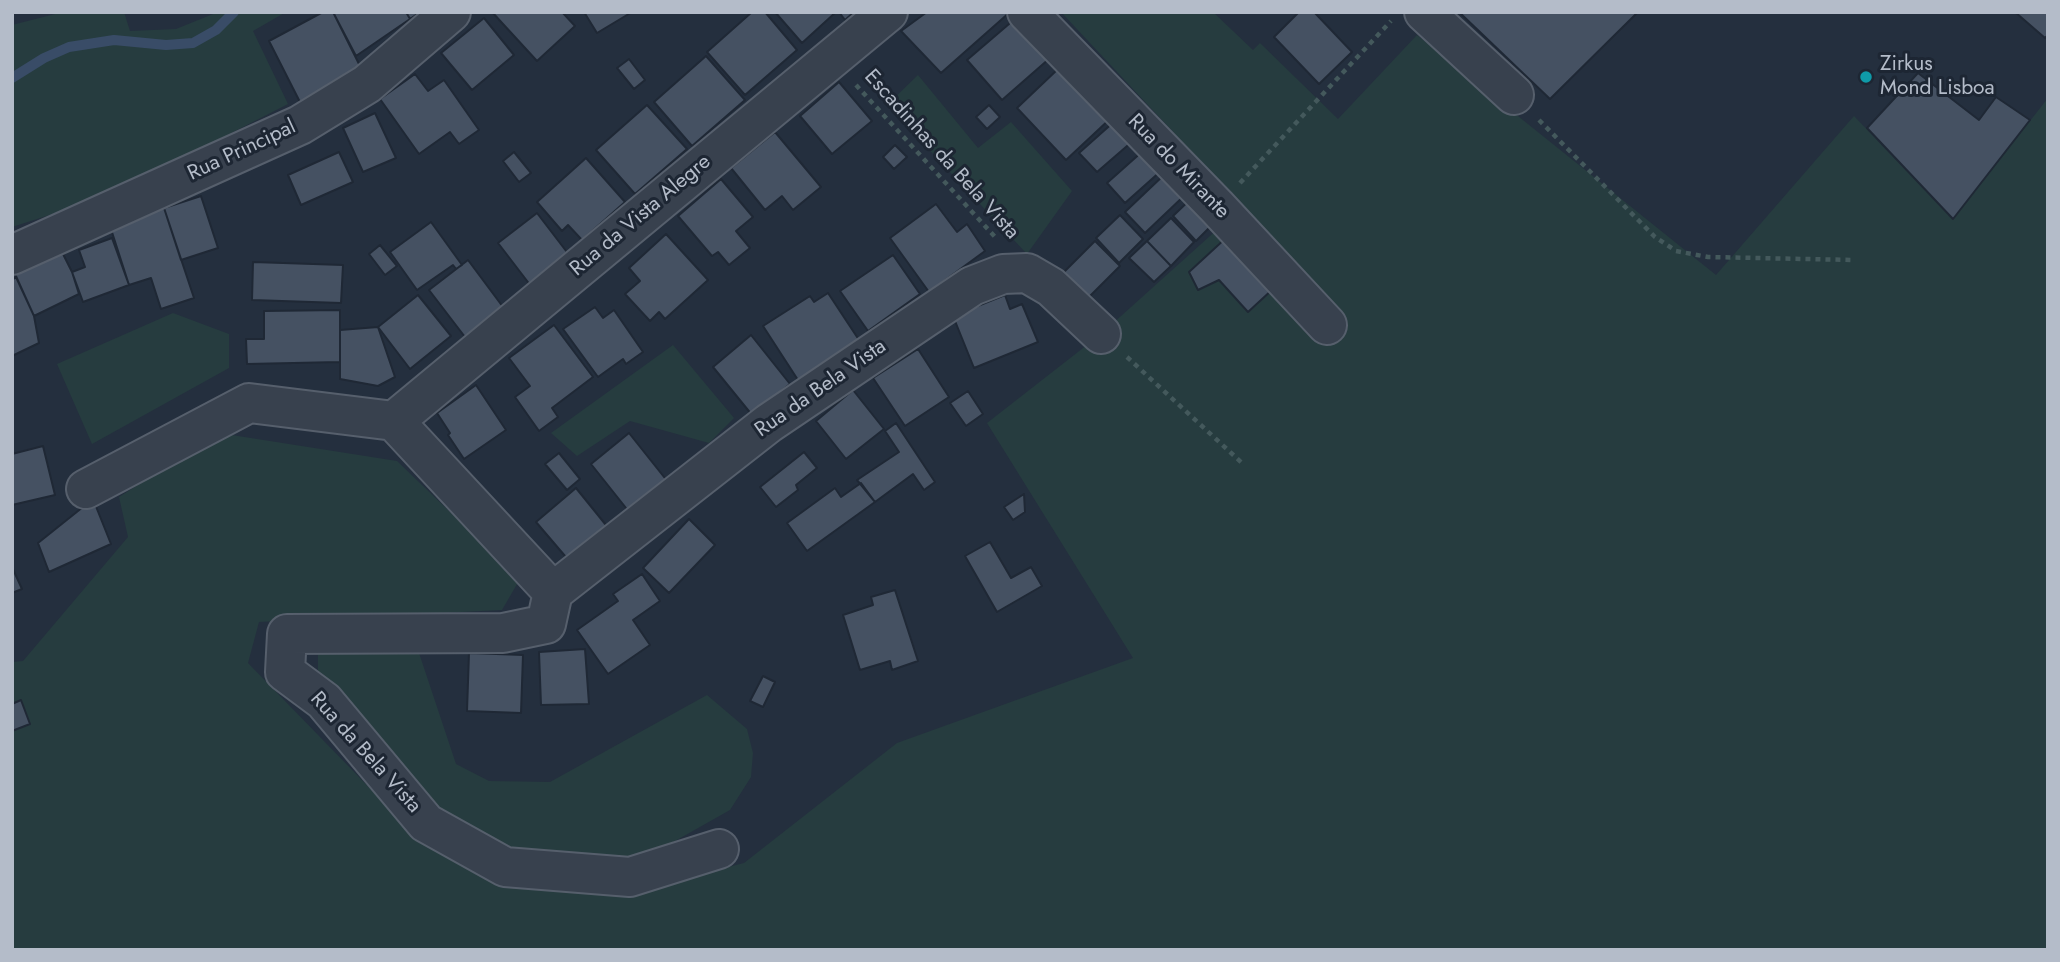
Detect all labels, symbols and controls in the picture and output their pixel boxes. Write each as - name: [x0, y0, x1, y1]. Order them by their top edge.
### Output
- place label: Zirkus Mond Lisboa: [1880, 52, 1995, 102]
- street label: Escadinhas da Bela Vista: [858, 65, 1024, 245]
- marker: Zirkus Mond Lisboa: [1858, 69, 1874, 85]
- street label: Rua do Mirante: [1122, 109, 1234, 225]
- street label: Rua Principal: [184, 115, 300, 187]
- street label: Rua da Vista Alegre: [566, 150, 716, 282]
- street label: Rua da Bela Vista: [751, 334, 891, 444]
- street label: Rua da Bela Vista: [304, 687, 426, 819]

